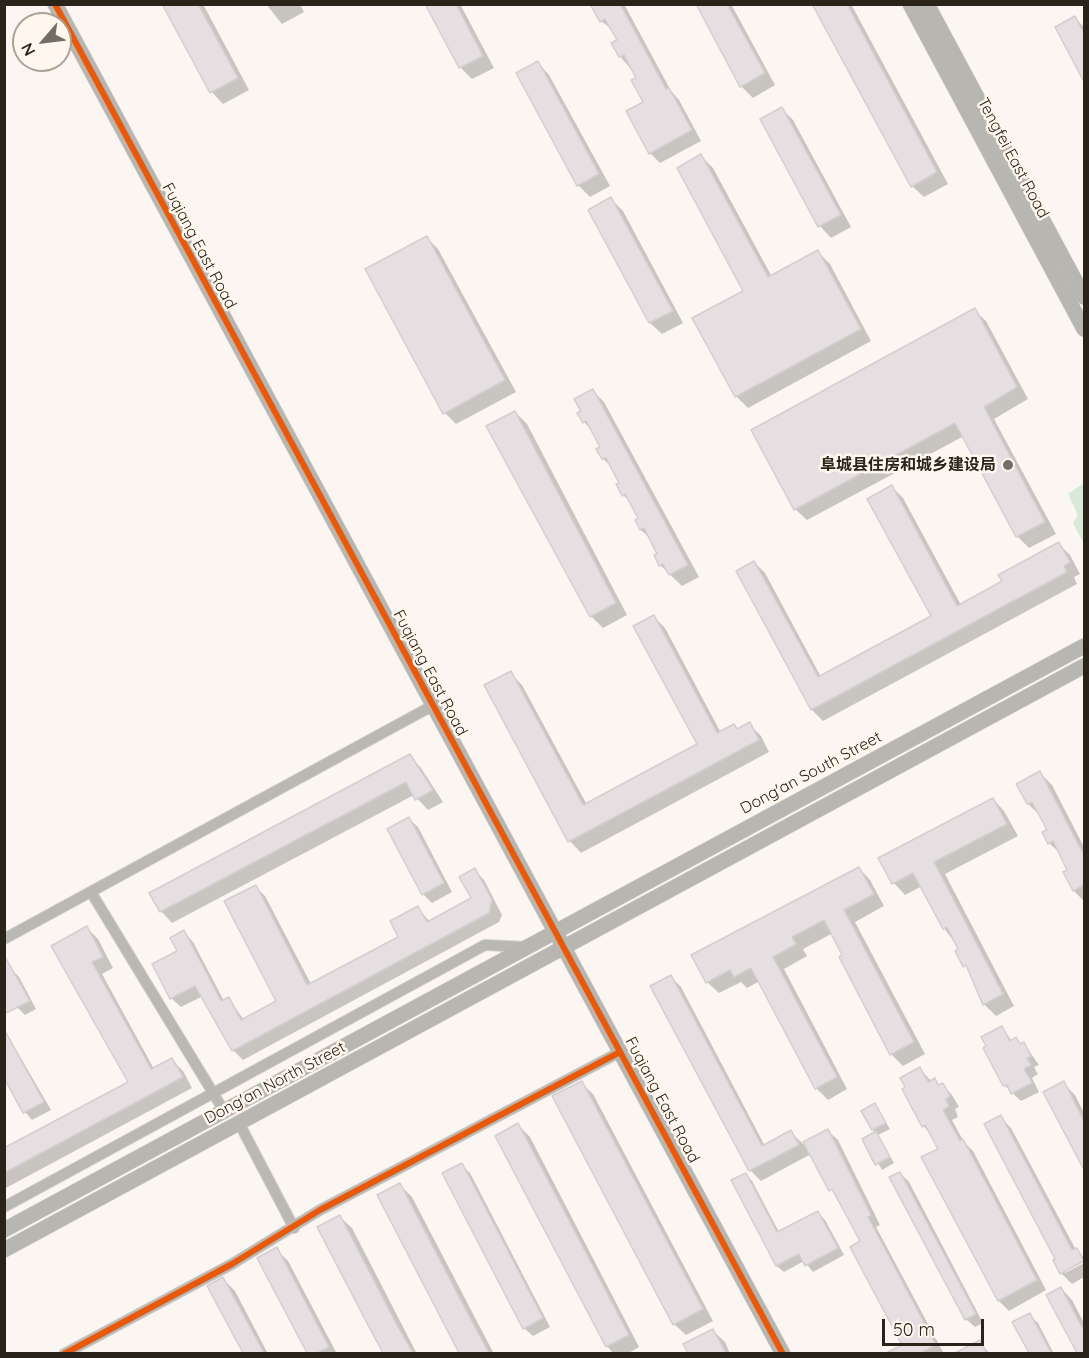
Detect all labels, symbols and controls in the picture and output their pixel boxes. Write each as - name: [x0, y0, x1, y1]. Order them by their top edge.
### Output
- north arrow: [12, 12, 72, 72]
- text: N: [16, 40, 39, 59]
- street label: Tengfei East Road: [973, 94, 1053, 222]
- street label: Fuqiang East Road: [158, 180, 240, 312]
- place label: 阜城县住房和城乡建设局: [820, 455, 996, 475]
- marker: 阜城县住房和城乡建设局: [1001, 458, 1015, 472]
- street label: Fuqiang East Road: [389, 607, 471, 739]
- street label: Dong'an South Street: [737, 728, 885, 818]
- street label: Fuqiang East Road: [621, 1034, 703, 1166]
- street label: Dong'an North Street: [201, 1038, 349, 1128]
- scale bar: [885, 1307, 987, 1345]
- text: 50 m: [893, 1318, 935, 1341]

